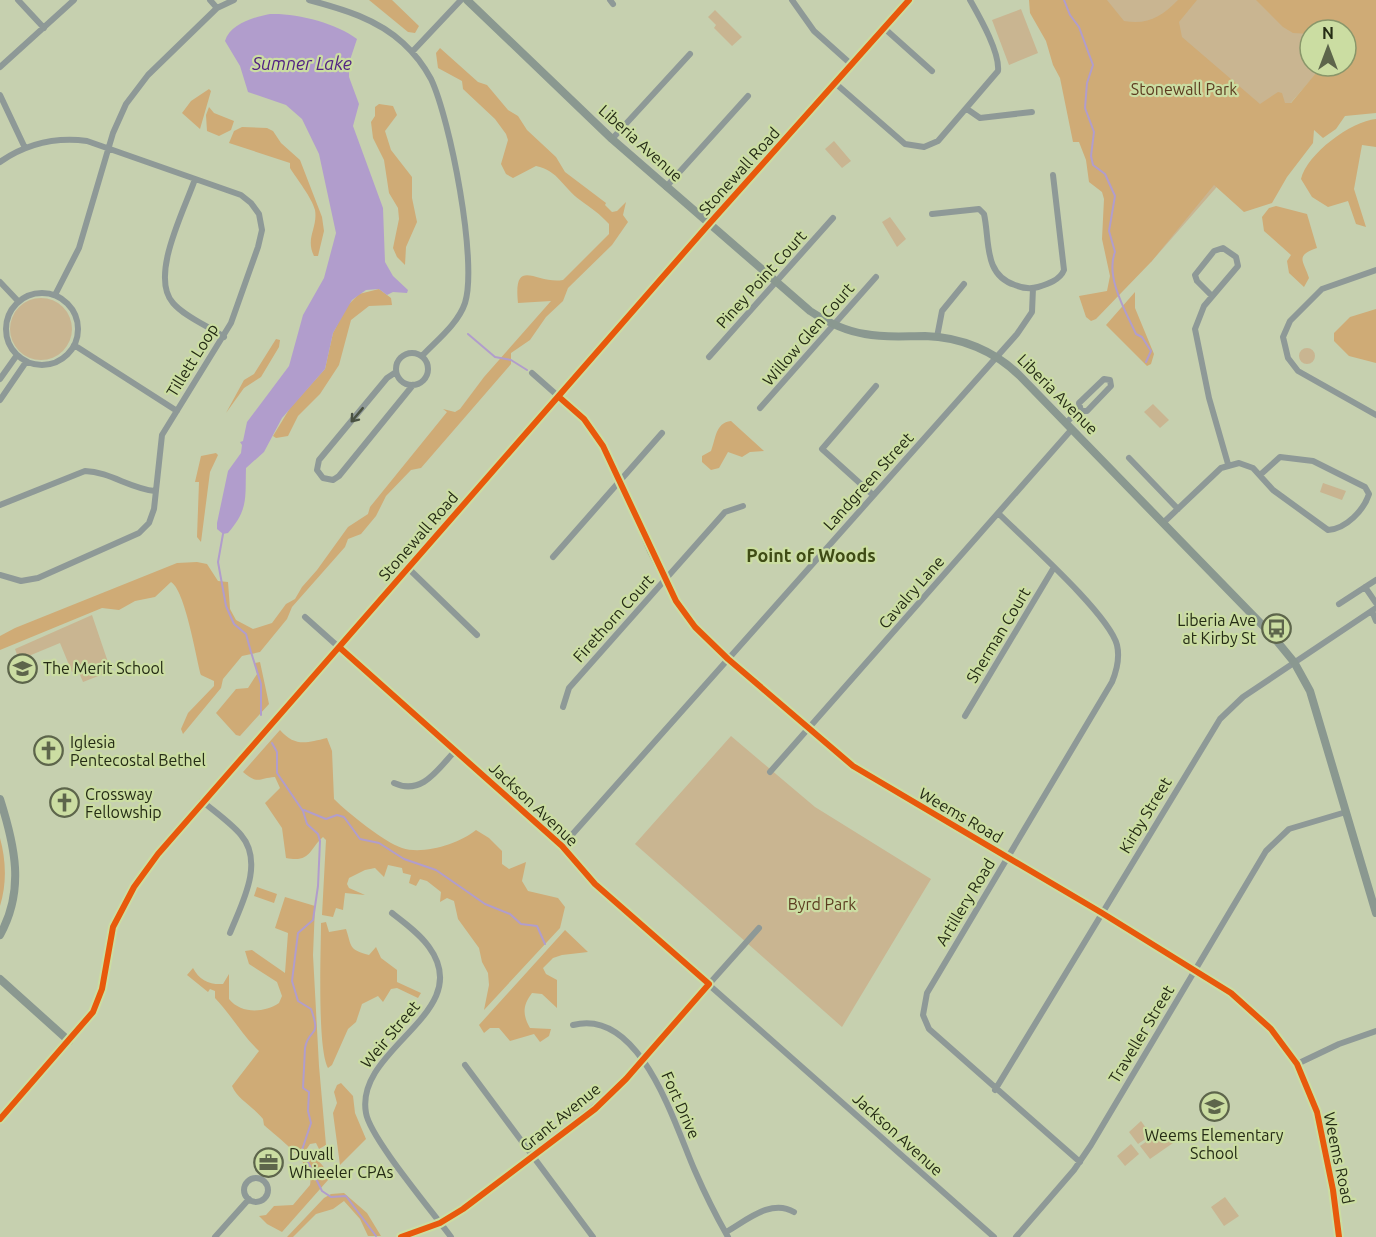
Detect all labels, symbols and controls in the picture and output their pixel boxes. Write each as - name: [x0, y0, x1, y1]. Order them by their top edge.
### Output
- north arrow: [1298, 18, 1358, 78]
- text: N: [1322, 24, 1334, 42]
- water label: Sumner Lake: [251, 53, 352, 73]
- park label: Stonewall Park: [1131, 80, 1237, 98]
- street label: Liberia Avenue: [596, 101, 686, 185]
- street label: Stonewall Road: [695, 124, 783, 218]
- street label: Piney Point Court: [712, 226, 810, 332]
- street label: Willow Glen Court: [759, 279, 858, 389]
- street label: Tillett Loop: [162, 320, 222, 400]
- street label: Liberia Avenue: [1014, 350, 1102, 438]
- one-way arrow: [350, 406, 363, 422]
- street label: Landgreen Street: [819, 428, 917, 534]
- street label: Stonewall Road: [375, 488, 461, 584]
- district label: Point of Woods: [746, 545, 876, 565]
- street label: Cavalry Lane: [875, 552, 947, 632]
- street label: Firethorn Court: [569, 570, 657, 665]
- street label: Sherman Court: [963, 584, 1034, 686]
- place label: Liberia Ave at Kirby St: [1177, 611, 1257, 647]
- bus stop icon: Liberia Ave at Kirby St: [1261, 613, 1293, 645]
- school or university icon: The Merit School: [6, 652, 38, 684]
- place label: The Merit School: [43, 659, 164, 677]
- place label: Iglesia Pentecostal Bethel: [70, 733, 206, 769]
- church icon: Iglesia Pentecostal Bethel: [33, 735, 65, 767]
- street label: Jackson Avenue: [486, 758, 582, 850]
- street label: Kirby Street: [1115, 773, 1175, 856]
- street label: Weems Road: [916, 784, 1006, 846]
- place label: Crossway Fellowship: [85, 785, 162, 821]
- church icon: Crossway Fellowship: [48, 787, 80, 819]
- street label: Artillery Road: [932, 855, 998, 949]
- park label: Byrd Park: [788, 895, 856, 913]
- street label: Traveller Street: [1105, 981, 1178, 1086]
- street label: Weir Street: [357, 996, 424, 1071]
- street label: Fort Drive: [658, 1069, 704, 1141]
- street label: Grant Avenue: [516, 1079, 604, 1155]
- street label: Jackson Avenue: [849, 1089, 947, 1179]
- school or university icon: Weems Elementary School: [1198, 1091, 1230, 1123]
- street label: Weems Road: [1320, 1110, 1358, 1206]
- place label: Weems Elementary School: [1144, 1126, 1284, 1162]
- place label: Duvall Whieeler CPAs: [289, 1145, 394, 1181]
- office icon: Duvall Whieeler CPAs: [252, 1147, 284, 1179]

